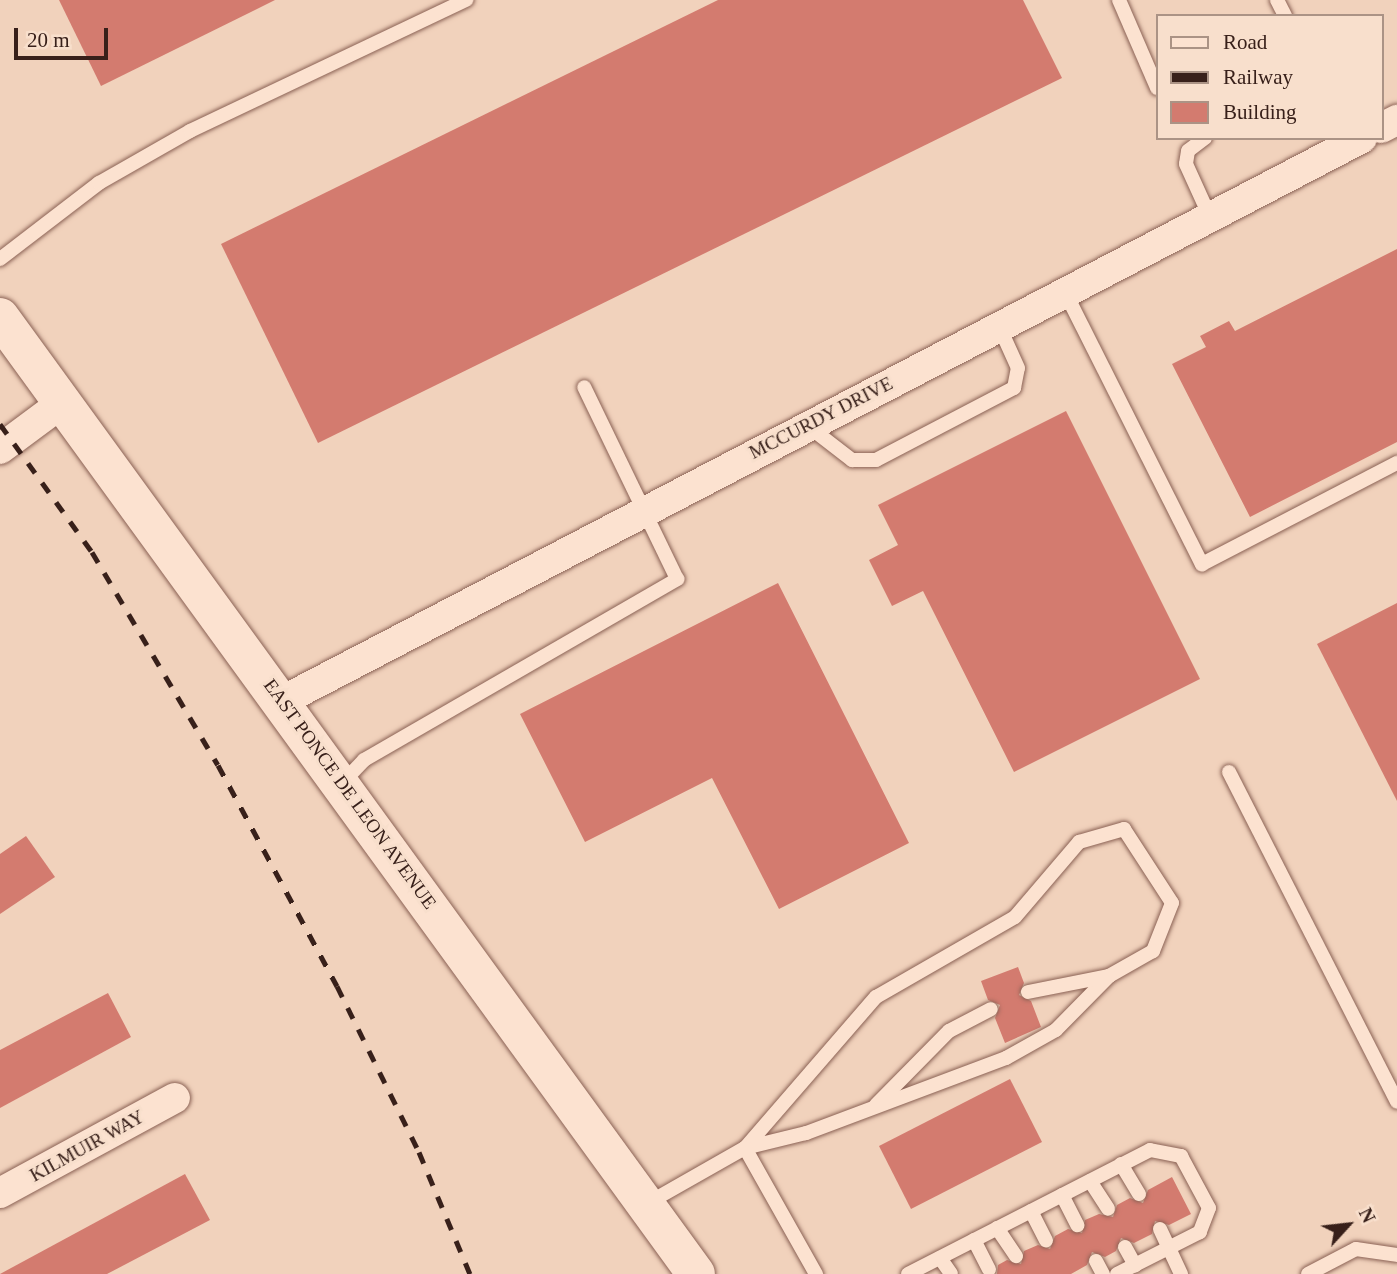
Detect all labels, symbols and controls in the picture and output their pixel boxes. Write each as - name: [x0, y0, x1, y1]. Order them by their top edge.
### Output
- scale bar: [18, 14, 112, 58]
- legend: [1156, 14, 1383, 140]
- text: 20 m: [27, 28, 70, 52]
- text: Road: [1223, 30, 1267, 54]
- text: Railway: [1223, 65, 1293, 89]
- text: Building: [1223, 100, 1297, 124]
- street label: MCCURDY DRIVE: [745, 372, 897, 464]
- street label: EAST PONCE DE LEON AVENUE: [258, 674, 442, 914]
- street label: KILMUIR WAY: [26, 1105, 148, 1187]
- north arrow: [1313, 1190, 1383, 1260]
- text: N: [1355, 1204, 1380, 1226]

